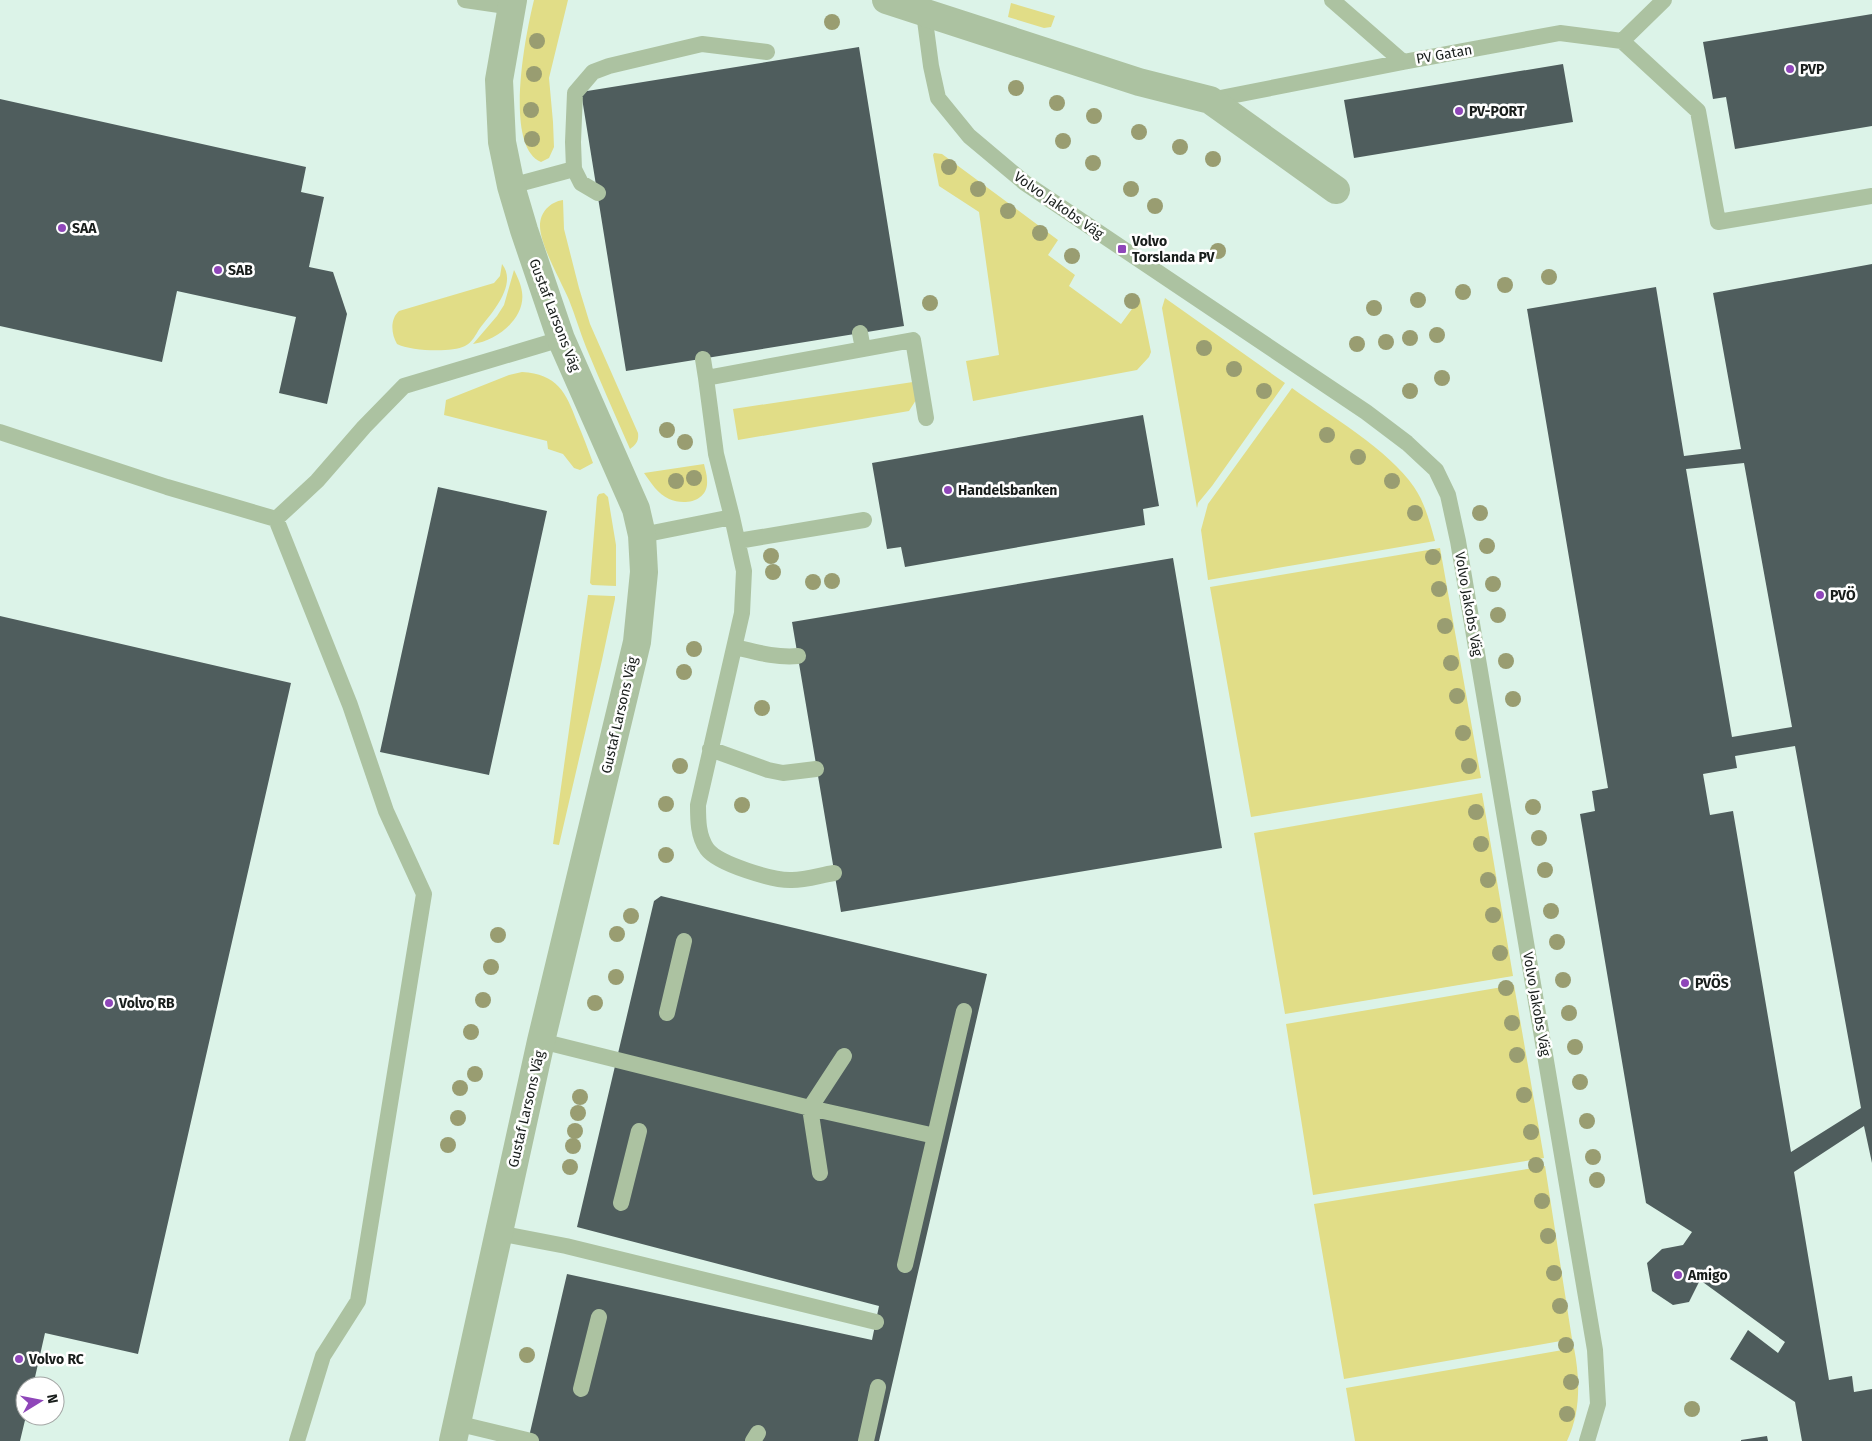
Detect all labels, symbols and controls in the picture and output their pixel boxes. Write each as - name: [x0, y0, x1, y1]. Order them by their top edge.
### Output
- street label: PV Gatan: [1415, 41, 1473, 68]
- place label: PVP: [1800, 61, 1825, 78]
- marker: PVP: [1784, 63, 1796, 75]
- place label: PV-PORT: [1469, 103, 1525, 120]
- marker: PV-PORT: [1453, 105, 1465, 117]
- street label: Volvo Jakobs Väg: [1010, 168, 1108, 243]
- place label: SAA: [72, 220, 97, 237]
- marker: SAA: [56, 222, 68, 234]
- place label: Volvo Torslanda PV: [1131, 233, 1216, 266]
- marker: Volvo Torslanda PV: [1116, 243, 1128, 255]
- street label: Gustaf Larsons Väg: [525, 256, 584, 375]
- place label: SAB: [228, 262, 253, 279]
- marker: SAB: [212, 264, 224, 276]
- place label: Handelsbanken: [958, 482, 1057, 499]
- marker: Handelsbanken: [942, 484, 954, 496]
- street label: Volvo Jakobs Väg: [1451, 550, 1486, 658]
- place label: PVÖ: [1830, 586, 1856, 604]
- marker: PVÖ: [1814, 589, 1826, 601]
- street label: Gustaf Larsons Väg: [598, 654, 641, 775]
- street label: Volvo Jakobs Väg: [1519, 950, 1554, 1058]
- place label: PVÖS: [1695, 974, 1729, 992]
- marker: PVÖS: [1679, 977, 1691, 989]
- place label: Volvo RB: [118, 995, 175, 1012]
- marker: Volvo RB: [103, 997, 115, 1009]
- street label: Gustaf Larsons Väg: [505, 1048, 548, 1169]
- place label: Amigo: [1687, 1267, 1728, 1284]
- marker: Amigo: [1672, 1269, 1684, 1281]
- place label: Volvo RC: [28, 1351, 84, 1368]
- marker: Volvo RC: [13, 1353, 25, 1365]
- north arrow: [15, 1376, 65, 1426]
- text: N: [43, 1393, 61, 1405]

